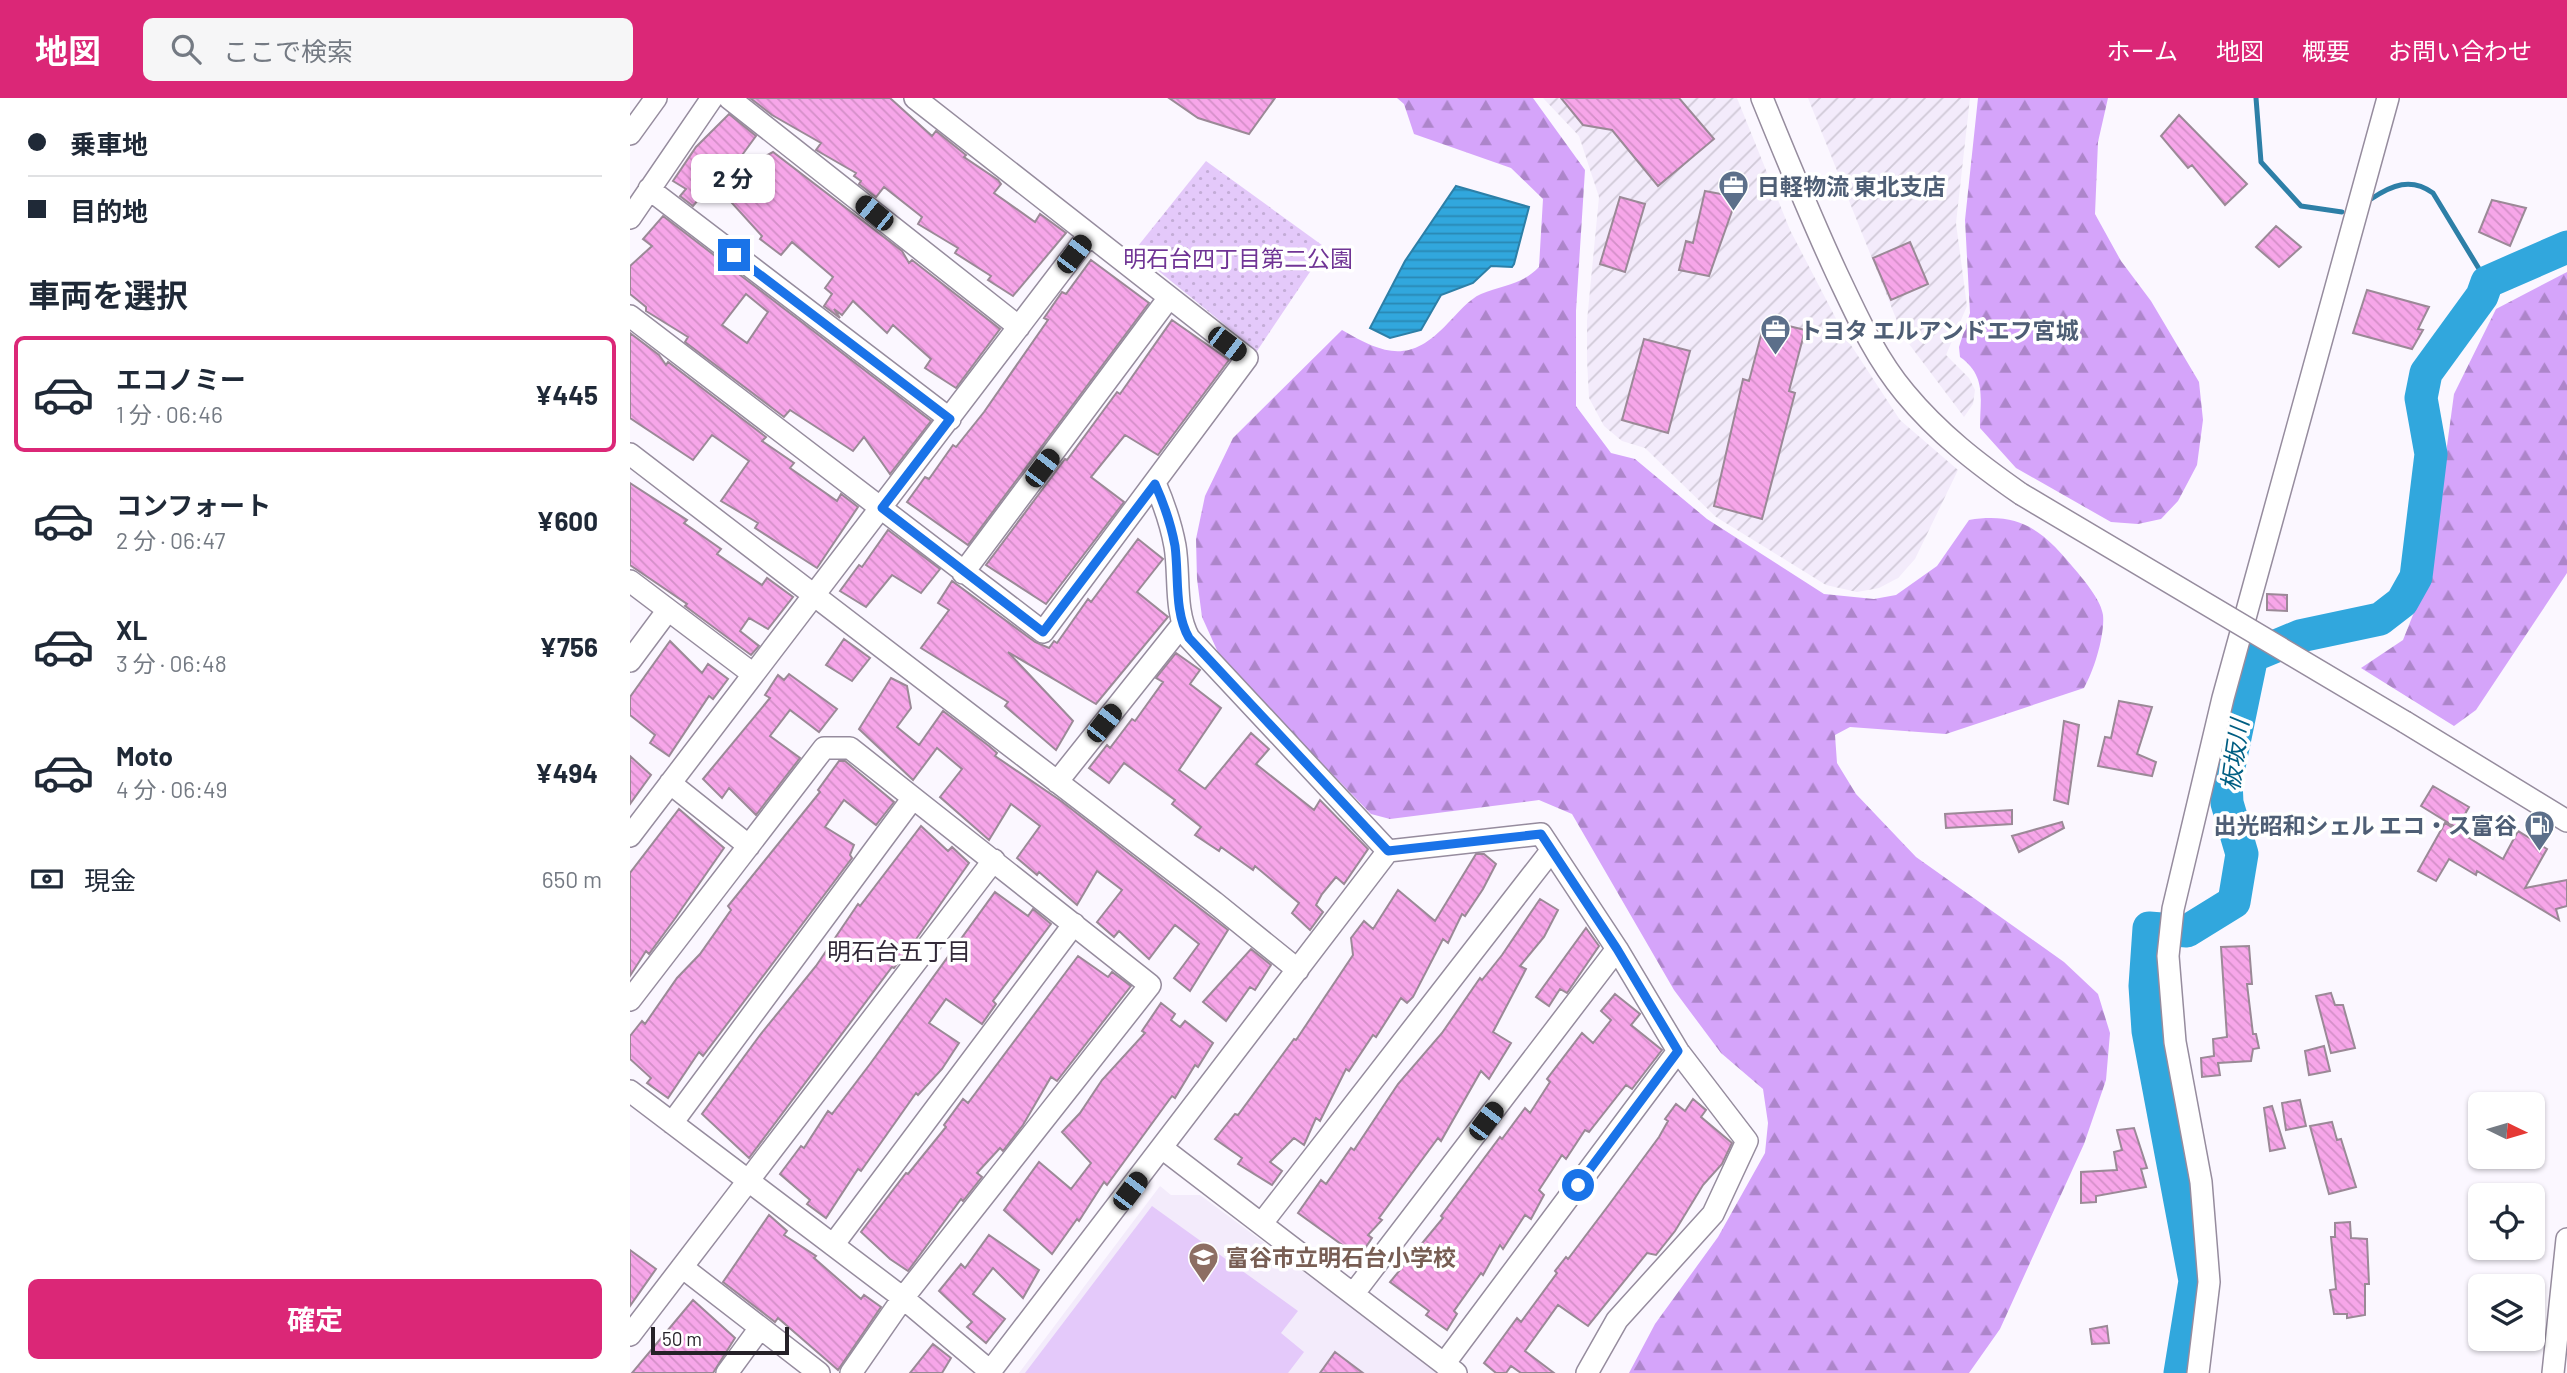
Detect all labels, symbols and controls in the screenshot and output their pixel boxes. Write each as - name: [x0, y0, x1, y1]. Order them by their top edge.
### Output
- search box: [143, 18, 633, 81]
- text: 地図: [35, 30, 101, 70]
- icon: search: [167, 30, 205, 68]
- text: ここで検索: [223, 35, 353, 66]
- text: ホーム: [2107, 36, 2178, 65]
- text: 地図: [2216, 36, 2264, 65]
- text: 概要: [2302, 36, 2350, 65]
- text: お問い合わせ: [2388, 36, 2532, 65]
- text: 乗車地: [70, 128, 148, 159]
- callout: 2 分: [692, 153, 776, 202]
- text: 2 分: [713, 164, 753, 192]
- office icon: 日軽物流 東北支店: [1717, 169, 1751, 213]
- place label: 日軽物流 東北支店: [1757, 172, 1946, 200]
- car: [852, 192, 897, 234]
- text: 目的地: [70, 195, 148, 226]
- car: [1053, 231, 1096, 277]
- route end: [718, 239, 750, 271]
- park label: 明石台四丁目第二公園: [1123, 244, 1353, 272]
- text: 車両を選択: [28, 275, 188, 313]
- office icon: トヨタ エルアンドエフ宮城: [1759, 313, 1793, 357]
- place label: トヨタ エルアンドエフ宮城: [1799, 316, 2079, 344]
- car: [1204, 323, 1251, 365]
- icon: car: [32, 363, 95, 426]
- text: エコノミー: [116, 363, 246, 394]
- text: ¥445: [535, 379, 598, 410]
- text: 1 分 · 06:46: [116, 400, 223, 428]
- car: [1021, 445, 1064, 491]
- icon: car: [32, 489, 95, 552]
- text: コンフォート: [116, 489, 271, 520]
- text: ¥600: [537, 505, 598, 536]
- text: 2 分 · 06:47: [116, 526, 225, 554]
- text: XL: [116, 614, 147, 645]
- icon: car: [32, 615, 95, 678]
- text: ¥756: [539, 631, 598, 662]
- text: 3 分 · 06:48: [116, 649, 227, 677]
- car: [1083, 700, 1126, 746]
- water label: 板坂川: [2215, 714, 2254, 793]
- text: Moto: [116, 740, 173, 771]
- icon: car: [32, 741, 95, 804]
- text: ¥494: [535, 757, 598, 788]
- text: 4 分 · 06:49: [116, 775, 228, 803]
- fuel station icon: 出光昭和シェル エコ・ス富谷: [2523, 808, 2557, 852]
- place label: 出光昭和シェル エコ・ス富谷: [2213, 811, 2517, 839]
- icon: cash: [28, 860, 66, 898]
- text: 現金: [84, 864, 136, 895]
- text: 650 m: [542, 865, 602, 893]
- district label: 明石台五丁目: [827, 936, 971, 965]
- north arrow: [2468, 1092, 2544, 1169]
- map controls: [2468, 1092, 2545, 1351]
- car: [1465, 1098, 1508, 1144]
- car: [1109, 1168, 1152, 1214]
- route start: [1562, 1169, 1594, 1201]
- button: locate: [2468, 1183, 2545, 1260]
- school or university icon: 富谷市立明石台小学校: [1186, 1240, 1220, 1284]
- place label: 富谷市立明石台小学校: [1226, 1243, 1456, 1271]
- button: layers: [2468, 1274, 2545, 1351]
- button: 確定: [28, 1279, 602, 1359]
- scale bar: [651, 1324, 789, 1356]
- text: 50 m: [662, 1327, 702, 1350]

